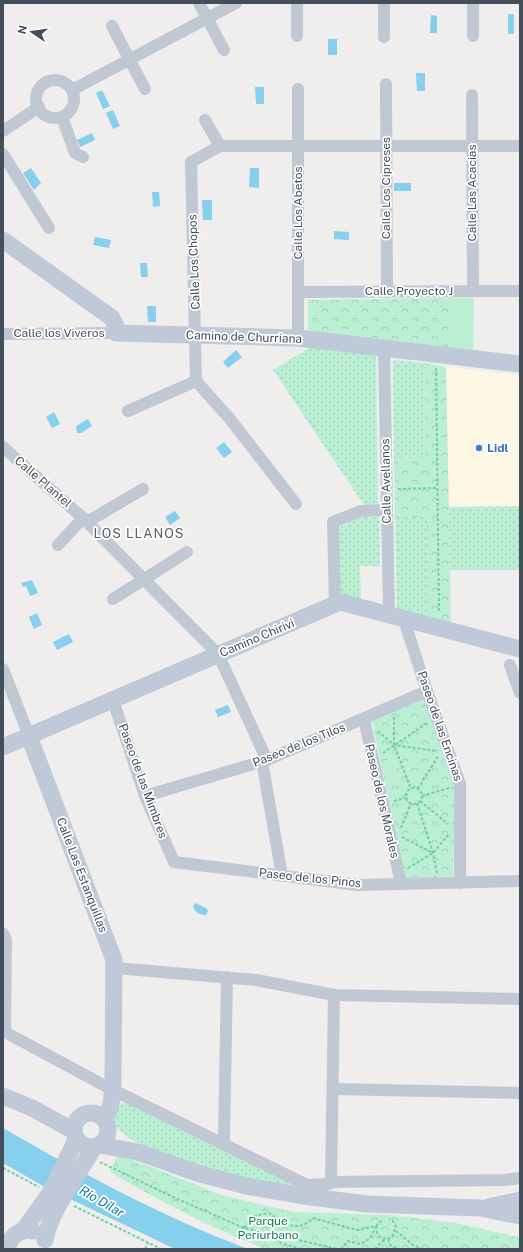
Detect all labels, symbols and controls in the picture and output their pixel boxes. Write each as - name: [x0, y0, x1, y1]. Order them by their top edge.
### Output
- north arrow: [12, 12, 52, 52]
- text: N: [15, 24, 29, 35]
- street label: Calle Los Cipreses: [379, 137, 393, 239]
- street label: Calle Las Acacias: [465, 145, 479, 242]
- street label: Calle Los Abetos: [291, 166, 305, 260]
- street label: Calle Los Chopos: [185, 214, 203, 310]
- street label: Calle Proyecto J: [365, 284, 453, 298]
- street label: Calle los Viveros: [13, 326, 105, 340]
- street label: Camino de Churriana: [186, 328, 302, 346]
- street label: Calle Avellanos: [378, 438, 394, 524]
- place label: Lidl: [487, 441, 508, 455]
- marker: Lidl: [474, 443, 484, 453]
- street label: Calle Plantel: [12, 454, 75, 511]
- district label: LOS LLANOS: [93, 526, 185, 541]
- street label: Camino Chirivi: [218, 616, 296, 660]
- street label: Paseo de las Encinas: [415, 669, 465, 783]
- street label: Paseo de los Tilos: [251, 720, 347, 770]
- street label: Paseo de las Mimbres: [116, 722, 170, 840]
- street label: Paseo de los Morales: [362, 742, 402, 860]
- street label: Calle Las Estanquillas: [54, 816, 110, 934]
- street label: Paseo de los Pinos: [258, 866, 362, 890]
- water label: Río Dílar: [77, 1183, 127, 1220]
- park label: Parque Periurbano: [237, 1214, 299, 1242]

